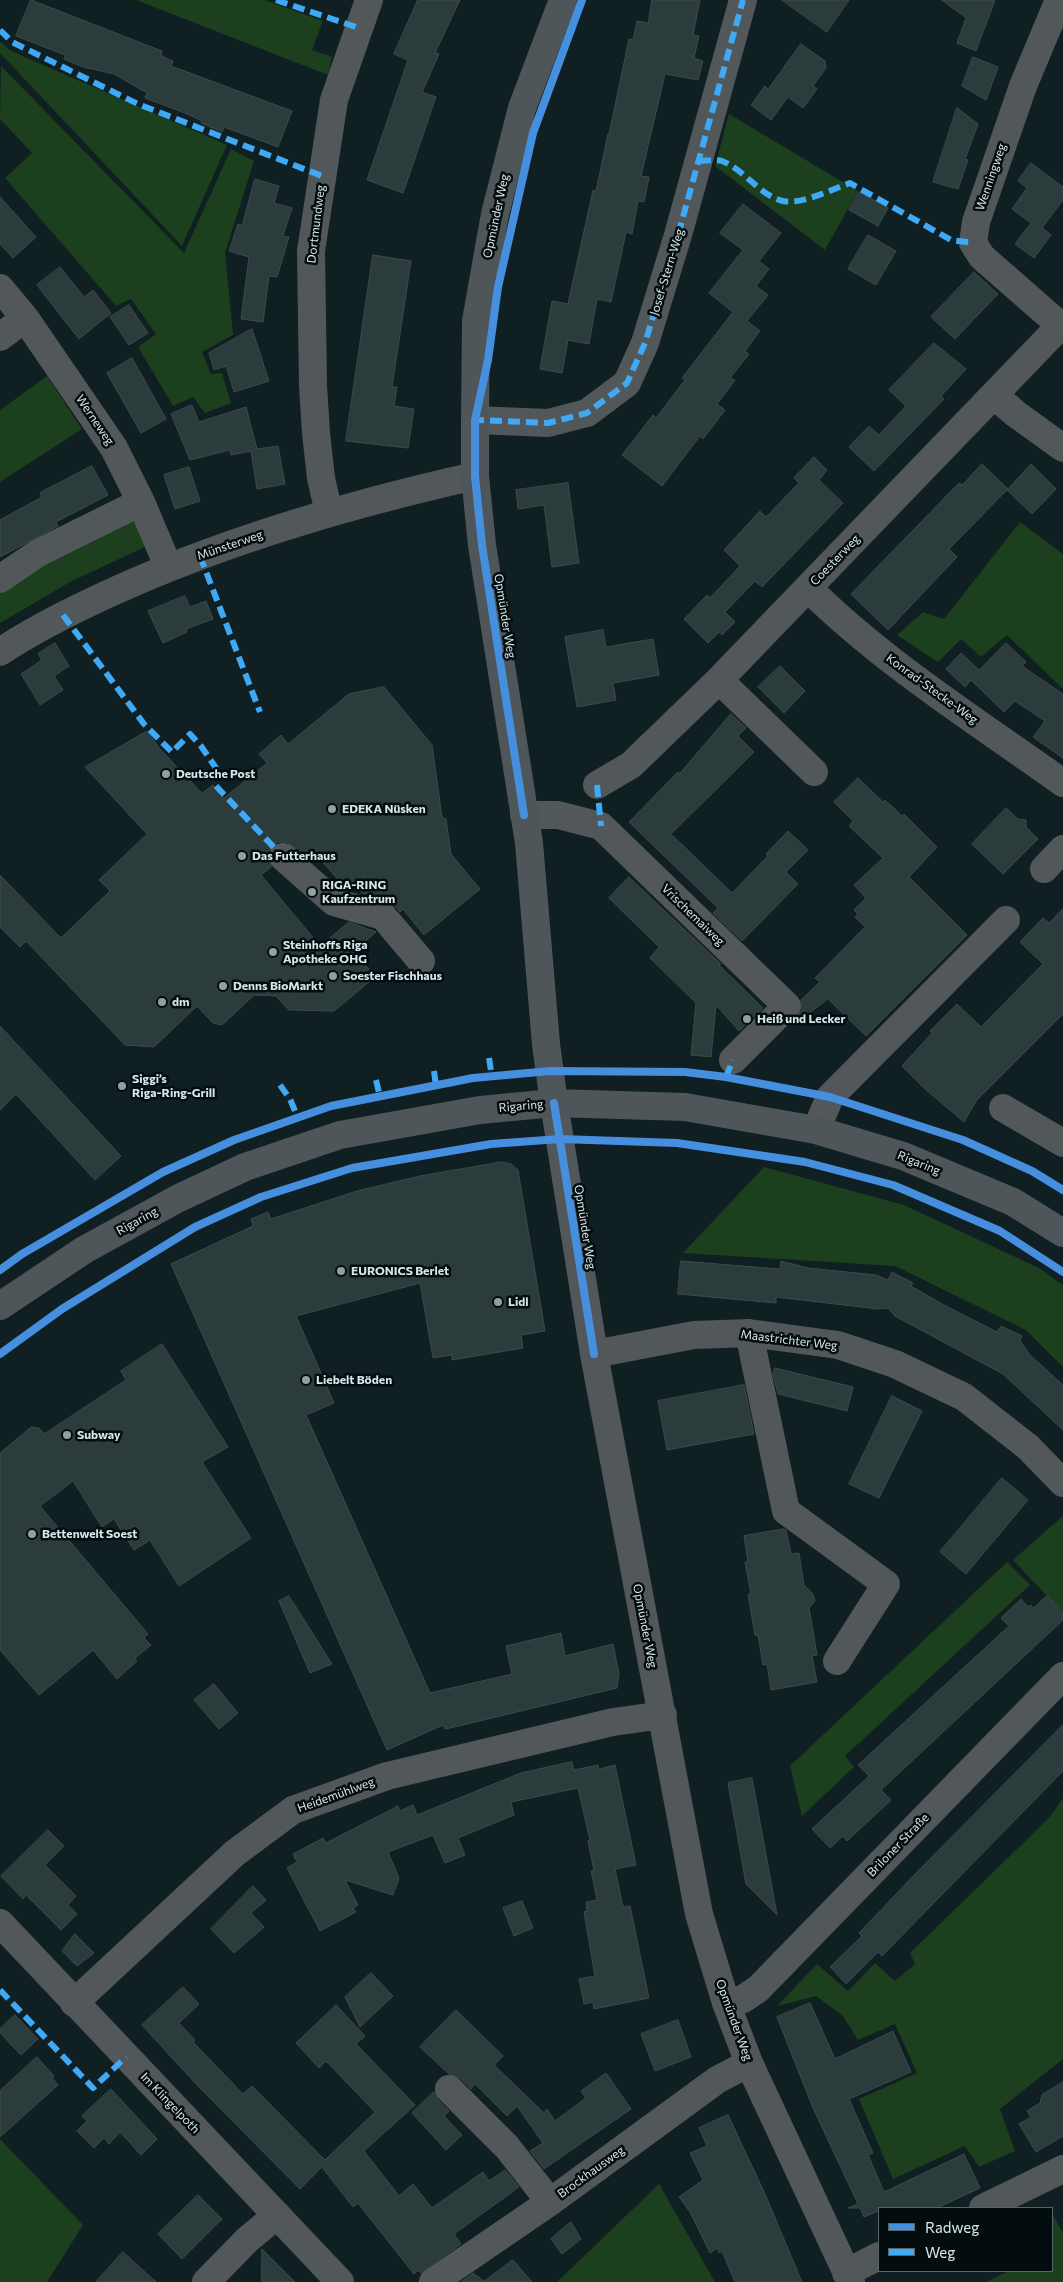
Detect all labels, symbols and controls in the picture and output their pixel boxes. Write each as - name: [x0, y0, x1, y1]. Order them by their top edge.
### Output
- street label: Wenningweg: [973, 141, 1009, 213]
- street label: Opmünder Weg: [480, 173, 512, 259]
- street label: Dortmundweg: [304, 184, 328, 264]
- street label: Josef-Stern-Weg: [647, 227, 687, 317]
- street label: Werneweg: [73, 392, 117, 448]
- street label: Münsterweg: [195, 527, 265, 563]
- street label: Coesterweg: [807, 532, 863, 588]
- street label: Opmünder Weg: [491, 573, 519, 659]
- street label: Konrad-Stecke-Weg: [883, 651, 981, 727]
- place label: Deutsche Post: [176, 767, 255, 781]
- marker: Deutsche Post: [160, 768, 172, 780]
- place label: EDEKA Nüsken: [342, 802, 426, 816]
- marker: EDEKA Nüsken: [326, 803, 338, 815]
- place label: Das Futterhaus: [252, 849, 336, 863]
- marker: Das Futterhaus: [236, 850, 248, 862]
- place label: RIGA-RING Kaufzentrum: [322, 878, 395, 906]
- street label: Vrischemaiweg: [658, 881, 728, 949]
- marker: RIGA-RING Kaufzentrum: [306, 886, 318, 898]
- place label: Steinhoffs Riga Apotheke OHG: [283, 938, 368, 966]
- marker: Steinhoffs Riga Apotheke OHG: [267, 946, 279, 958]
- place label: Soester Fischhaus: [343, 969, 442, 983]
- marker: Soester Fischhaus: [327, 970, 339, 982]
- place label: Denns BioMarkt: [233, 979, 323, 993]
- marker: Denns BioMarkt: [217, 980, 229, 992]
- place label: dm: [172, 995, 189, 1009]
- marker: dm: [156, 996, 168, 1008]
- place label: Heiß und Lecker: [757, 1012, 845, 1026]
- marker: Heiß und Lecker: [741, 1013, 753, 1025]
- place label: Siggi’s Riga-Ring-Grill: [132, 1072, 215, 1100]
- marker: Siggi’s Riga-Ring-Grill: [116, 1080, 128, 1092]
- street label: Rigaring: [498, 1097, 544, 1115]
- street label: Rigaring: [895, 1148, 943, 1178]
- street label: Opmünder Weg: [571, 1184, 599, 1270]
- street label: Rigaring: [114, 1204, 160, 1238]
- place label: EURONICS Berlet: [351, 1264, 449, 1278]
- marker: EURONICS Berlet: [335, 1265, 347, 1277]
- place label: Lidl: [508, 1295, 529, 1309]
- marker: Lidl: [492, 1296, 504, 1308]
- street label: Maastrichter Weg: [740, 1327, 838, 1353]
- place label: Liebelt Böden: [316, 1373, 392, 1387]
- marker: Liebelt Böden: [300, 1374, 312, 1386]
- place label: Subway: [77, 1428, 121, 1442]
- marker: Subway: [61, 1429, 73, 1441]
- place label: Bettenwelt Soest: [42, 1527, 137, 1541]
- marker: Bettenwelt Soest: [26, 1528, 38, 1540]
- street label: Opmünder Weg: [630, 1583, 660, 1669]
- street label: Heidemühlweg: [295, 1774, 377, 1816]
- street label: Briloner Straße: [864, 1810, 932, 1880]
- street label: Opmünder Weg: [713, 1977, 755, 2063]
- street label: Im Klingelpoth: [137, 2070, 203, 2136]
- street label: Brockhausweg: [555, 2143, 627, 2201]
- legend: [878, 2207, 1053, 2272]
- text: Radweg: [925, 2218, 979, 2236]
- text: Weg: [925, 2243, 955, 2261]

